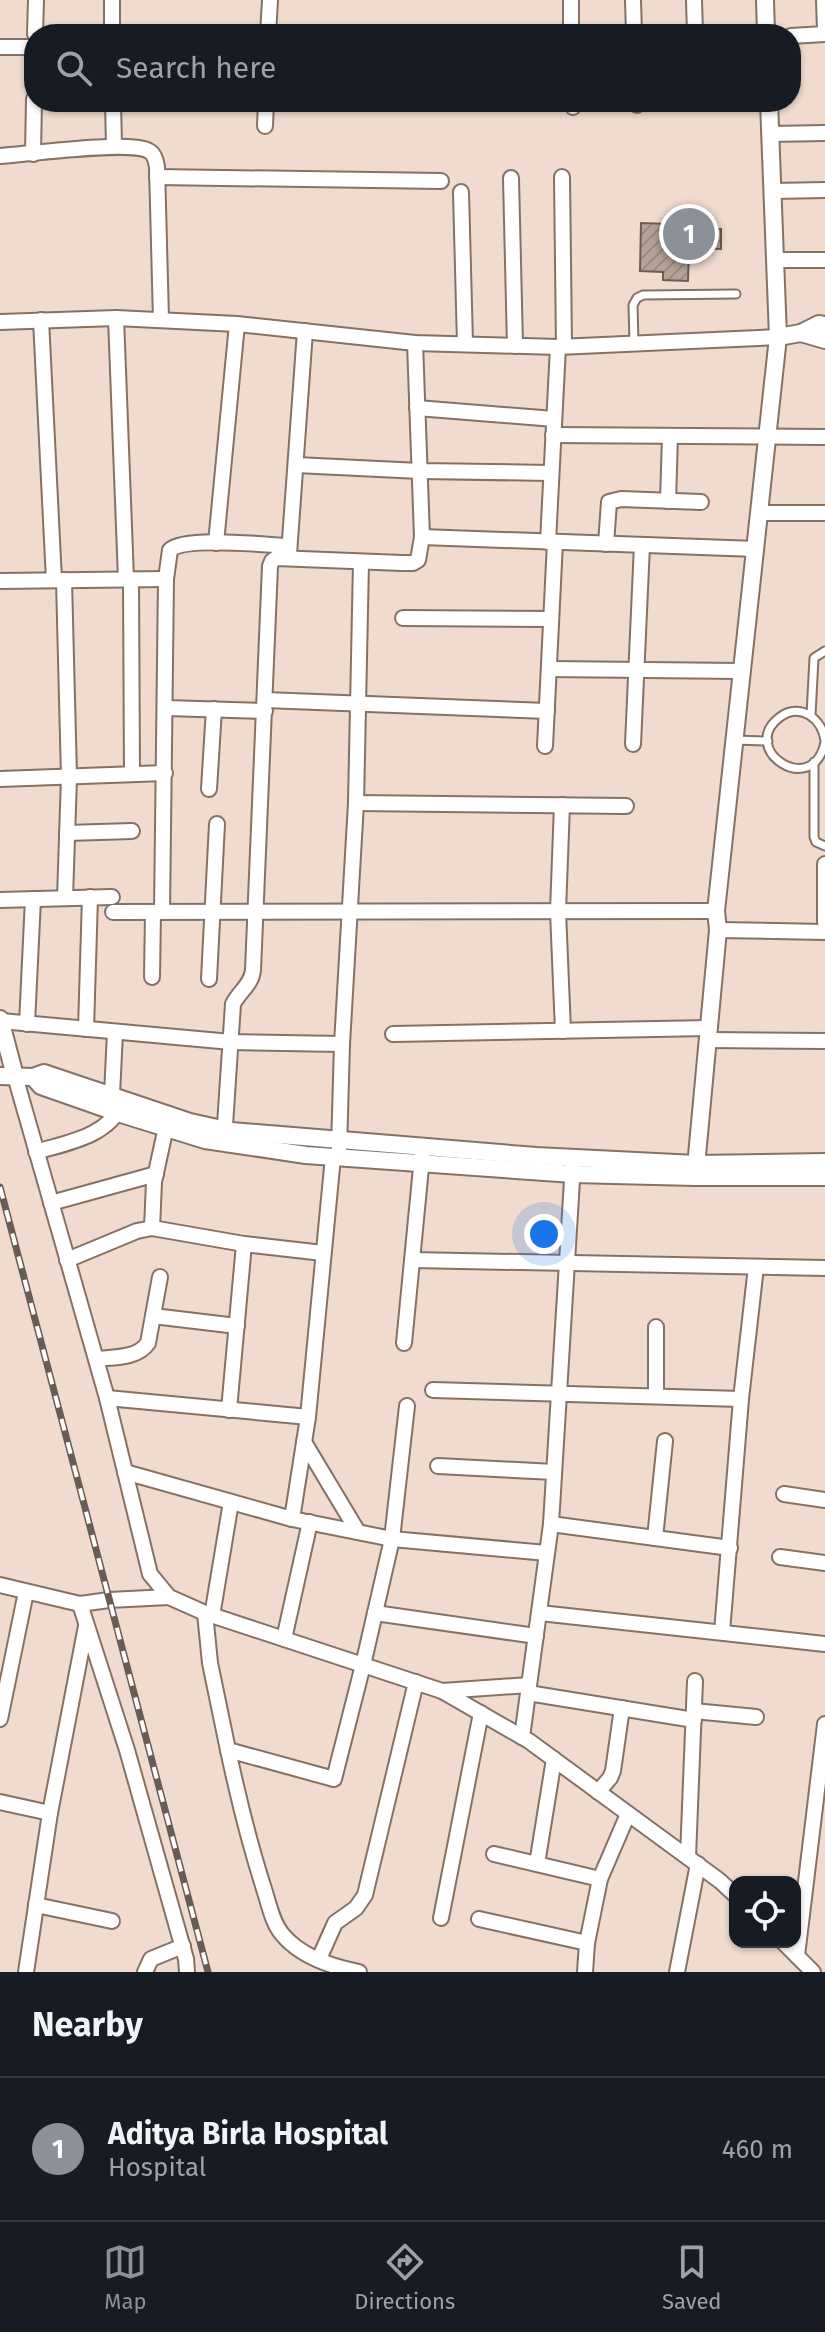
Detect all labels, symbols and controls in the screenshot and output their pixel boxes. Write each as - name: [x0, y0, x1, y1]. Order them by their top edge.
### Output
- search box: [24, 24, 801, 112]
- icon: search: [52, 46, 96, 90]
- text: Search here: [116, 50, 276, 86]
- pin: 1: [663, 204, 715, 264]
- your location: [524, 1214, 564, 1254]
- map controls: [729, 1876, 801, 1948]
- button: locate: [729, 1876, 801, 1948]
- text: Nearby: [32, 2004, 143, 2045]
- text: Aditya Birla Hospital: [108, 2116, 388, 2152]
- text: 1: [52, 2134, 64, 2165]
- text: 460 m: [722, 2134, 793, 2165]
- text: Hospital: [108, 2152, 207, 2183]
- tab: Map: [103, 2240, 147, 2315]
- tab: Directions: [354, 2240, 455, 2315]
- tab: Saved: [662, 2240, 722, 2315]

